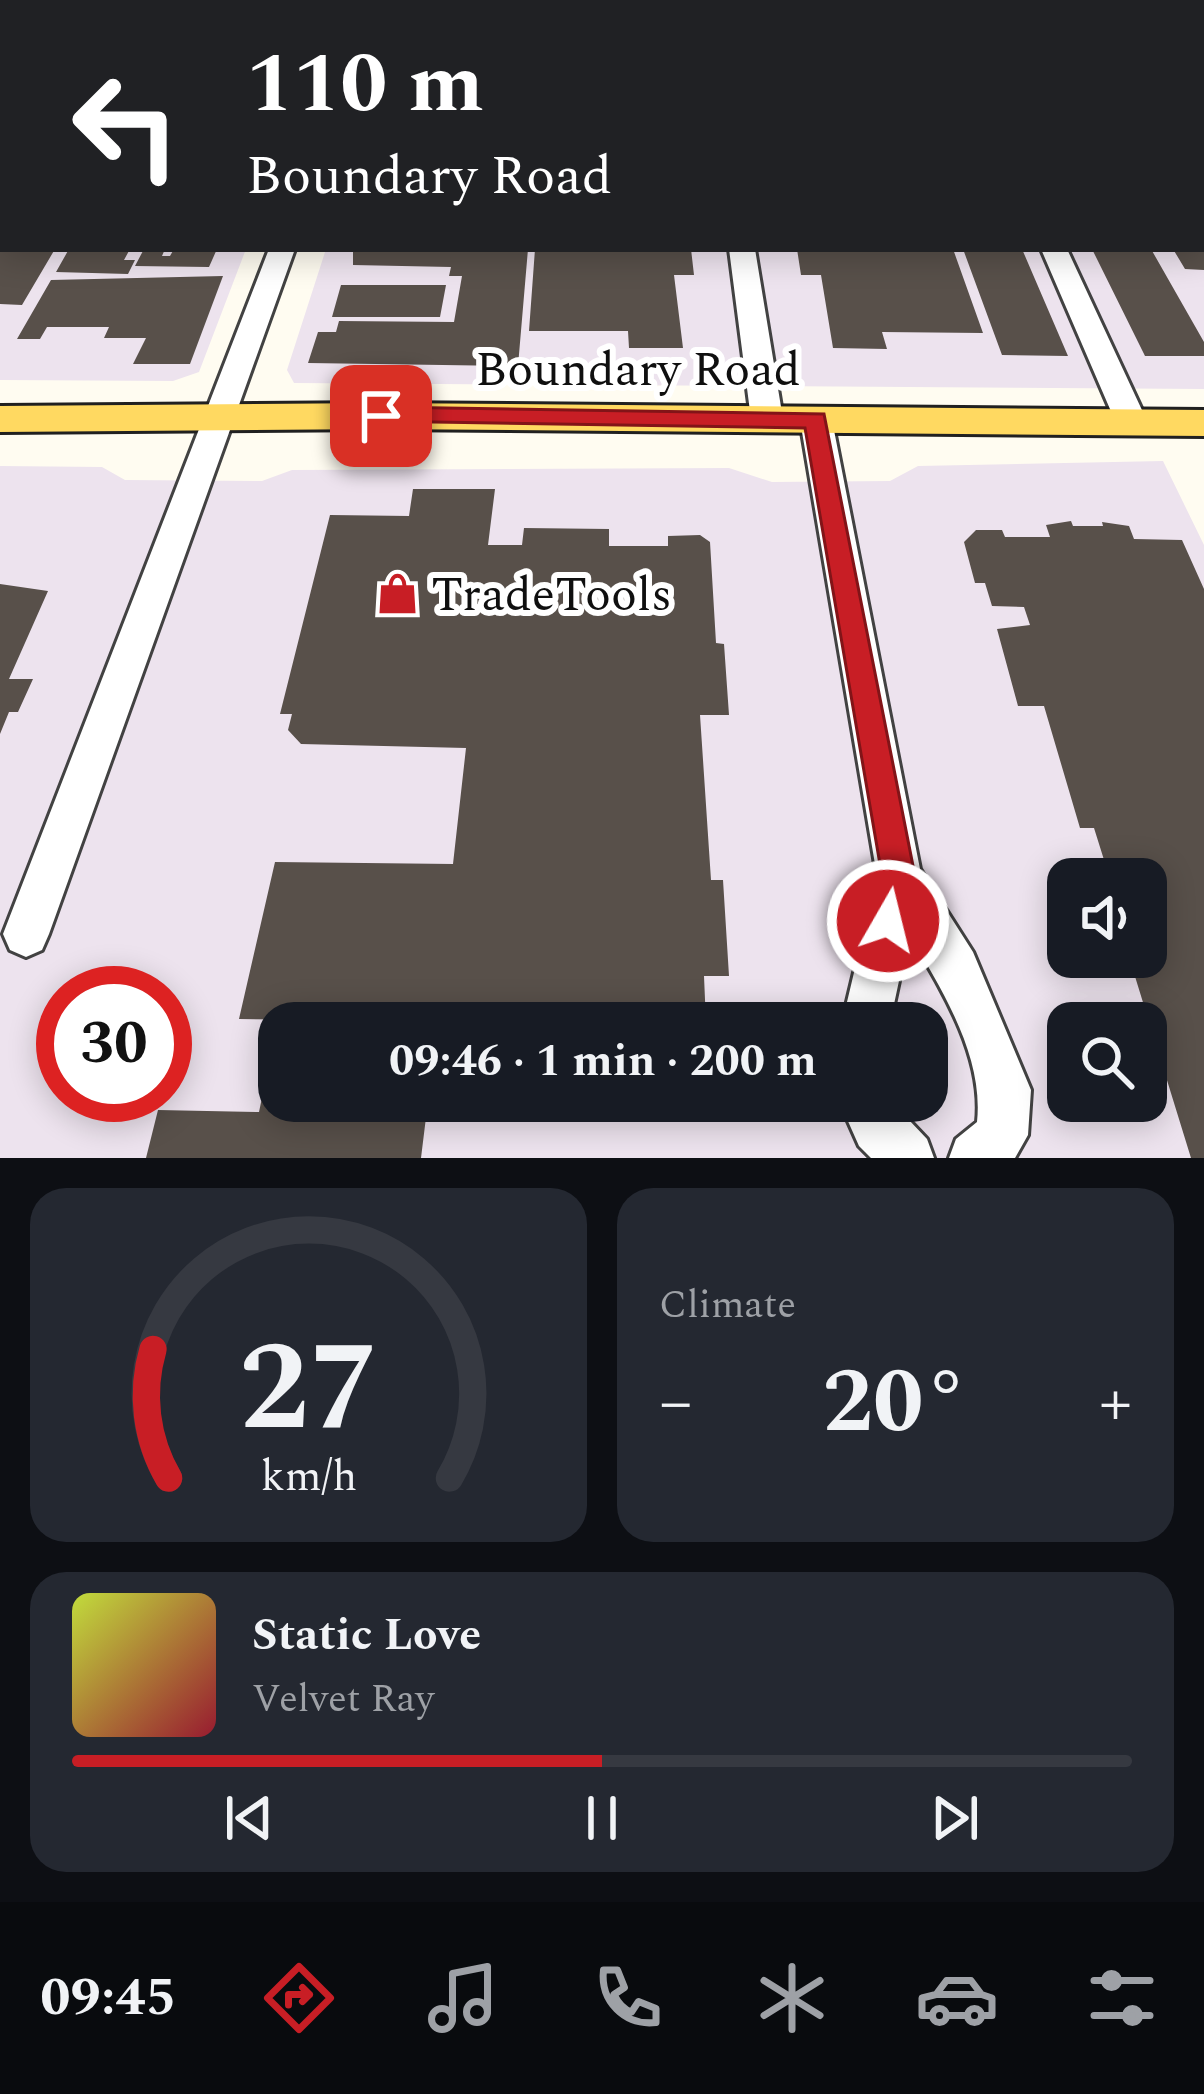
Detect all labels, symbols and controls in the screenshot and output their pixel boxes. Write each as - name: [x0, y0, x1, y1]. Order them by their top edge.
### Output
- text: 110 m: [246, 21, 484, 149]
- icon: left: [48, 48, 204, 204]
- text: Boundary Road: [246, 136, 612, 218]
- street label: Boundary Road: [475, 334, 801, 407]
- pin: [330, 365, 432, 467]
- icon: arrive: [348, 383, 414, 449]
- place label: TradeTools: [431, 559, 672, 632]
- shop icon: TradeTools: [374, 570, 420, 616]
- position arrow: [825, 858, 951, 984]
- map controls: [1047, 858, 1167, 1122]
- button: sound: [1047, 858, 1167, 978]
- speed limit sign: 30: [36, 966, 192, 1122]
- button: search: [1047, 1002, 1167, 1122]
- text: 09:46 · 1 min · 200 m: [389, 1027, 817, 1096]
- text: Climate: [659, 1276, 796, 1335]
- text: 27: [238, 1295, 379, 1485]
- text: 20°: [823, 1335, 968, 1472]
- text: −: [659, 1353, 692, 1454]
- text: +: [1099, 1353, 1132, 1454]
- text: km/h: [260, 1445, 357, 1510]
- text: Static Love: [252, 1601, 481, 1670]
- text: Velvet Ray: [252, 1670, 434, 1729]
- icon: previous: [216, 1785, 282, 1851]
- icon: pause: [569, 1785, 635, 1851]
- icon: next: [922, 1785, 988, 1851]
- icon: directions: [257, 1956, 341, 2040]
- icon: music: [421, 1956, 505, 2040]
- icon: phone: [586, 1956, 670, 2040]
- icon: climate: [750, 1956, 834, 2040]
- icon: car: [915, 1956, 999, 2040]
- icon: filters: [1080, 1956, 1164, 2040]
- text: 09:45: [40, 1957, 176, 2039]

